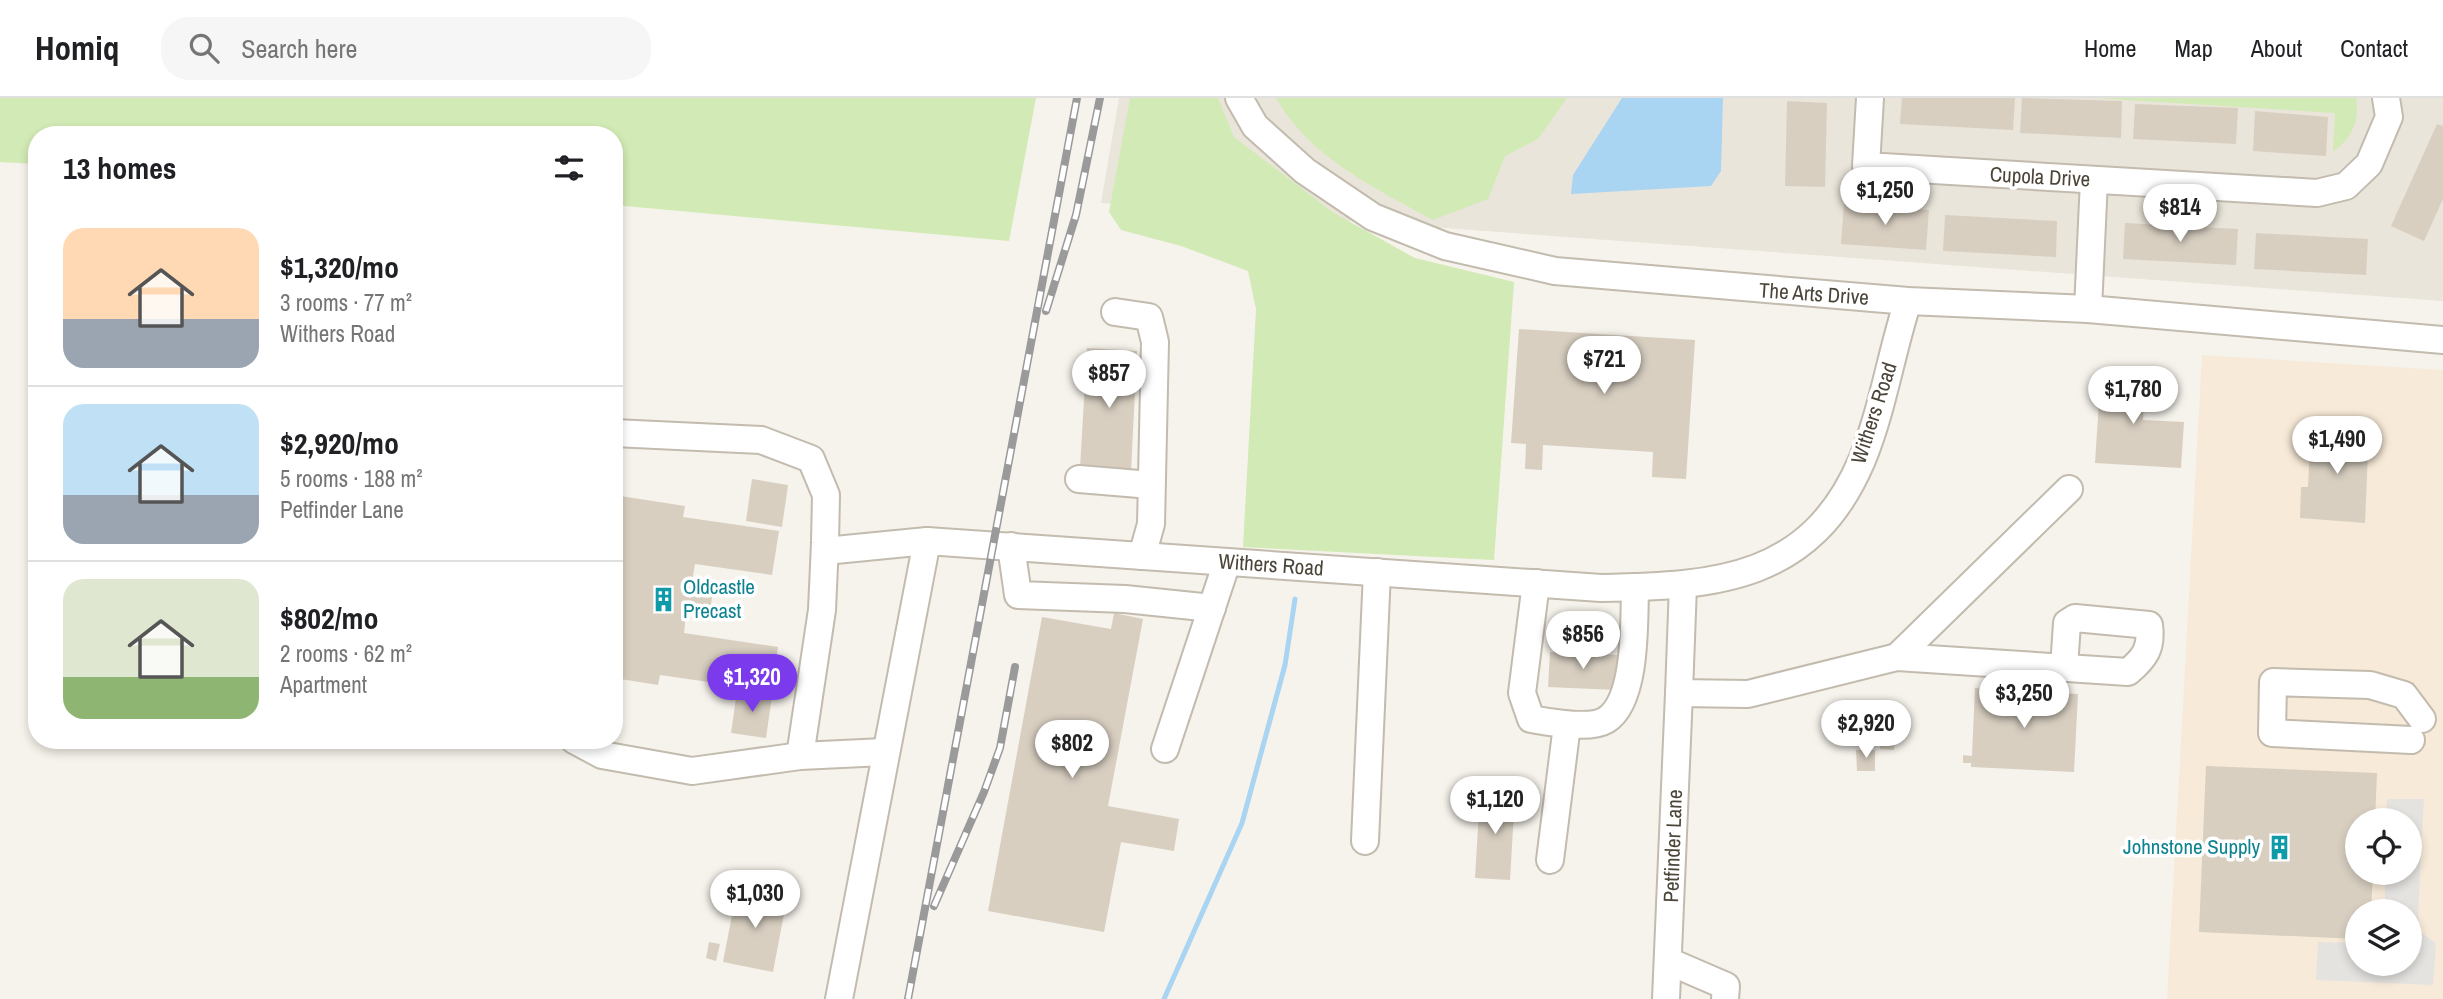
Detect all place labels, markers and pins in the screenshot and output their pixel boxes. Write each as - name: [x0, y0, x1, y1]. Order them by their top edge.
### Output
- pin: $1,250: [1828, 167, 1942, 227]
- pin: $814: [2139, 184, 2221, 244]
- pin: $721: [1563, 336, 1645, 396]
- pin: $857: [1068, 350, 1150, 410]
- pin: $1,780: [2076, 366, 2190, 426]
- pin: $1,490: [2280, 416, 2394, 476]
- place label: Oldcastle Precast: [683, 572, 755, 625]
- building icon: Oldcastle Precast: [649, 585, 677, 613]
- pin: $856: [1542, 612, 1624, 671]
- pin: $1,320: [695, 654, 809, 714]
- pin: $3,250: [1967, 670, 2081, 730]
- pin: $2,920: [1809, 700, 1923, 760]
- pin: $802: [1031, 720, 1113, 780]
- pin: $1,120: [1438, 776, 1552, 836]
- place label: Johnstone Supply: [2123, 832, 2260, 861]
- building icon: Johnstone Supply: [2266, 833, 2294, 861]
- pin: $1,030: [698, 870, 812, 930]

